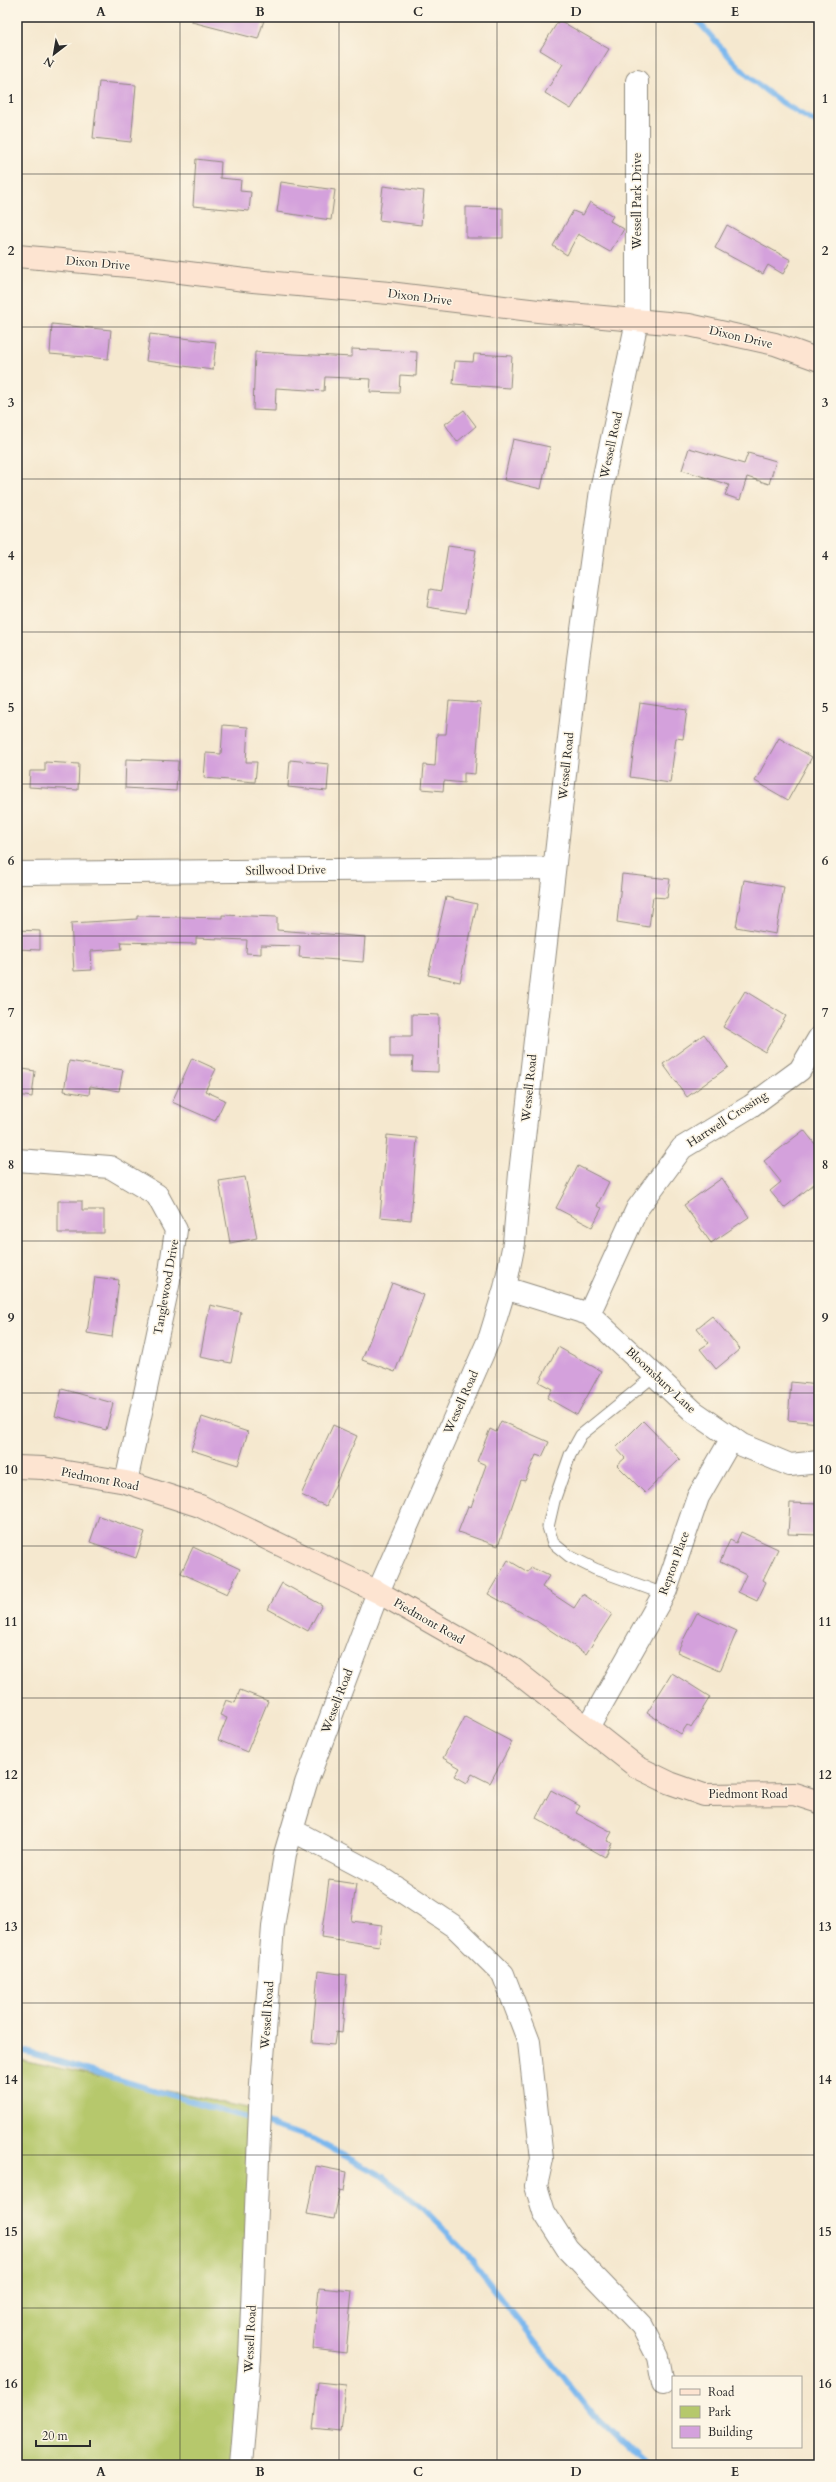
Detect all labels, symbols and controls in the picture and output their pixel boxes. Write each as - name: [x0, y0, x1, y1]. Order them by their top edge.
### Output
- text: A: [96, 3, 106, 21]
- text: B: [255, 3, 265, 21]
- text: C: [413, 3, 423, 21]
- text: D: [570, 3, 582, 21]
- text: E: [731, 3, 739, 21]
- north arrow: [34, 34, 74, 74]
- text: N: [41, 53, 57, 71]
- text: 1: [8, 90, 14, 108]
- text: 1: [822, 90, 828, 108]
- street label: Wessell Park Drive: [629, 153, 645, 250]
- text: 2: [8, 242, 15, 260]
- text: 2: [822, 242, 829, 260]
- street label: Dixon Drive: [65, 252, 131, 274]
- street label: Dixon Drive: [387, 285, 453, 309]
- street label: Dixon Drive: [708, 322, 774, 352]
- text: 3: [8, 394, 15, 412]
- text: 3: [822, 394, 829, 412]
- street label: Wessell Road: [596, 410, 626, 481]
- text: 4: [8, 547, 15, 565]
- text: 4: [822, 547, 829, 565]
- text: 5: [8, 699, 14, 717]
- text: 5: [822, 699, 828, 717]
- street label: Wessell Road: [554, 731, 578, 802]
- text: 6: [8, 852, 15, 870]
- text: 6: [822, 852, 829, 870]
- street label: Stillwood Drive: [246, 861, 326, 879]
- text: 7: [8, 1004, 15, 1022]
- text: 7: [822, 1004, 829, 1022]
- street label: Wessell Road: [517, 1053, 541, 1124]
- street label: Hartwell Crossing: [684, 1087, 770, 1151]
- text: 8: [8, 1156, 14, 1174]
- text: 8: [822, 1156, 828, 1174]
- street label: Tanglewood Drive: [150, 1238, 182, 1336]
- text: 9: [8, 1309, 15, 1327]
- text: 9: [822, 1309, 829, 1327]
- street label: Bloomsbury Lane: [623, 1343, 699, 1417]
- street label: Wessell Road: [439, 1367, 482, 1437]
- text: 10: [4, 1461, 18, 1479]
- text: 10: [818, 1461, 832, 1479]
- street label: Piedmont Road: [60, 1464, 141, 1495]
- street label: Repton Place: [655, 1529, 693, 1597]
- street label: Piedmont Road: [391, 1594, 468, 1648]
- text: 11: [4, 1613, 18, 1631]
- text: 11: [818, 1613, 832, 1631]
- street label: Wessell Road: [317, 1666, 357, 1736]
- text: 12: [4, 1766, 18, 1784]
- text: 12: [818, 1766, 832, 1784]
- street label: Piedmont Road: [708, 1786, 788, 1802]
- text: 13: [4, 1918, 18, 1936]
- text: 13: [818, 1918, 832, 1936]
- street label: Wessell Road: [257, 1980, 277, 2050]
- text: 14: [4, 2071, 18, 2089]
- text: 14: [818, 2071, 832, 2089]
- text: 15: [4, 2223, 18, 2241]
- text: 15: [818, 2223, 832, 2241]
- street label: Wessell Road: [240, 2304, 260, 2374]
- text: 16: [4, 2375, 18, 2393]
- text: 16: [818, 2375, 832, 2393]
- legend: [672, 2376, 802, 2448]
- text: Road: [708, 2384, 735, 2400]
- text: Park: [708, 2404, 732, 2420]
- scale bar: [36, 2422, 90, 2448]
- text: Building: [708, 2424, 753, 2440]
- text: 20 m: [42, 2428, 69, 2444]
- text: A: [96, 2463, 106, 2481]
- text: B: [255, 2463, 265, 2481]
- text: C: [413, 2463, 423, 2481]
- text: D: [570, 2463, 582, 2481]
- text: E: [731, 2463, 739, 2481]

